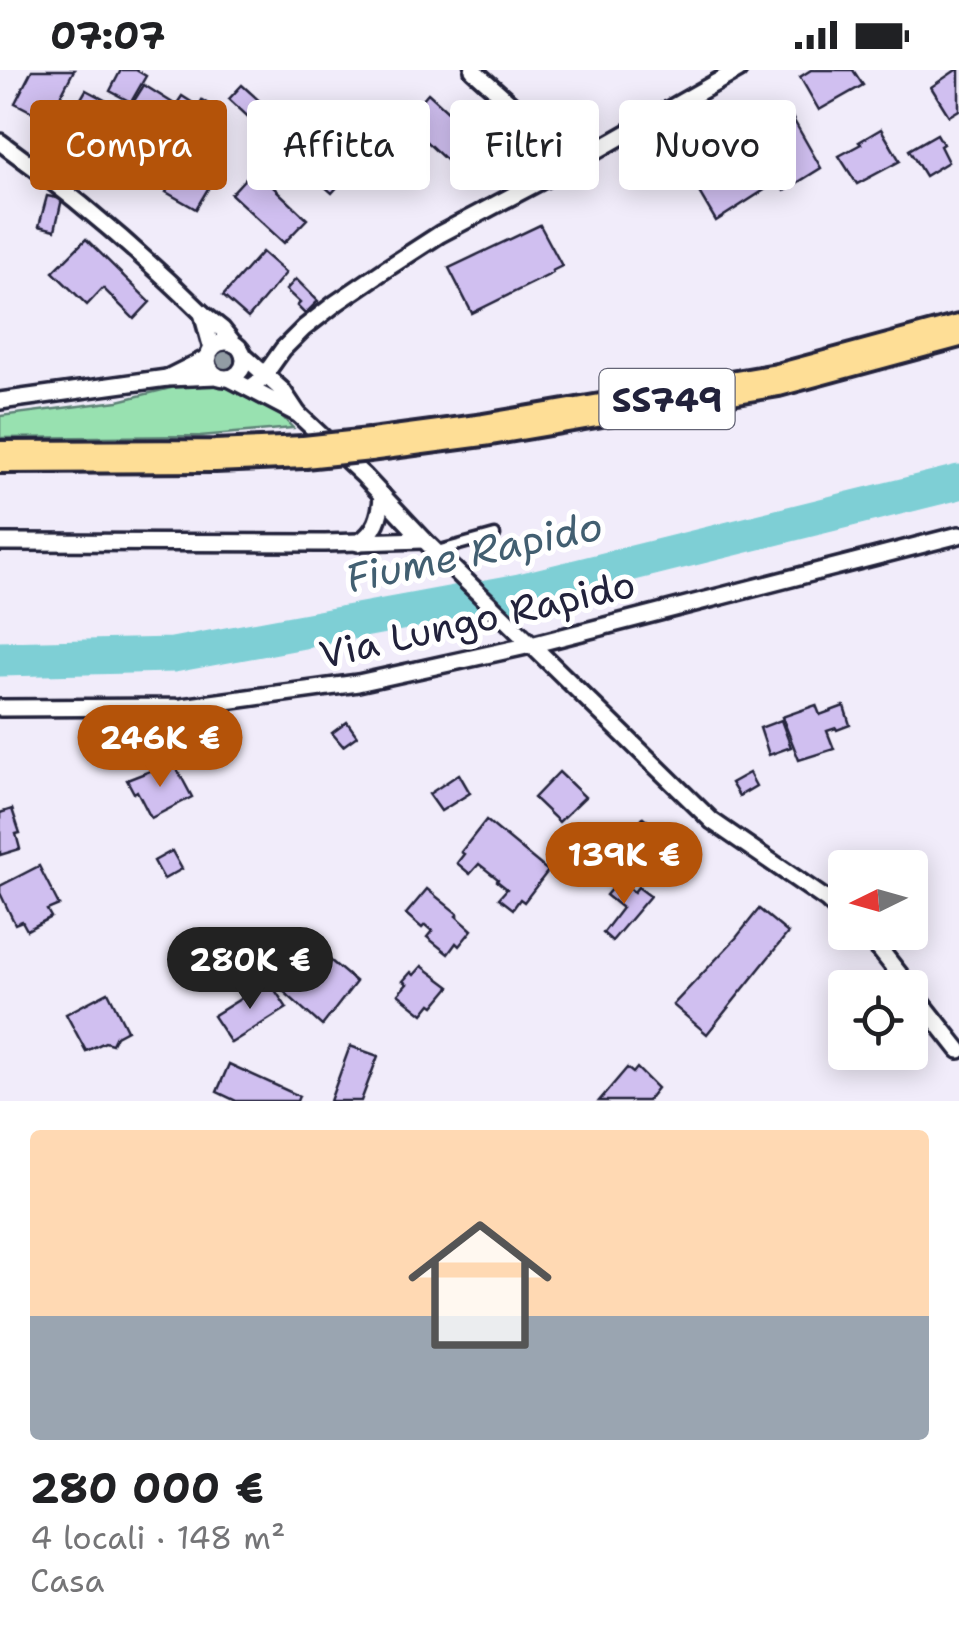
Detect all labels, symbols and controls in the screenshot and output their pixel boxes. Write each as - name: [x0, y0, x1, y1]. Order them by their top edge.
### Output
- text: 07:07: [50, 10, 165, 61]
- chip: Compra: [30, 100, 227, 190]
- chip: Affitta: [247, 100, 430, 190]
- chip: Filtri: [450, 100, 599, 190]
- chip: Nuovo: [619, 100, 796, 190]
- road number: SS749: [600, 369, 734, 429]
- water label: Fiume Rapido: [341, 498, 607, 606]
- street label: Via Lungo Rapido: [314, 558, 640, 680]
- pin: 246K €: [79, 705, 241, 790]
- text: 246K €: [100, 716, 220, 759]
- pin: 139K €: [543, 822, 705, 907]
- text: 139K €: [567, 833, 681, 876]
- north arrow: [828, 850, 928, 950]
- map controls: [828, 850, 928, 1070]
- pin: 280K €: [169, 927, 331, 1012]
- text: 280K €: [189, 938, 311, 981]
- button: locate: [828, 970, 928, 1070]
- icon: home: [390, 1195, 570, 1375]
- text: 280 000 €: [30, 1460, 264, 1516]
- text: 4 locali · 148 m²: [30, 1516, 286, 1559]
- text: Casa: [30, 1559, 104, 1602]

